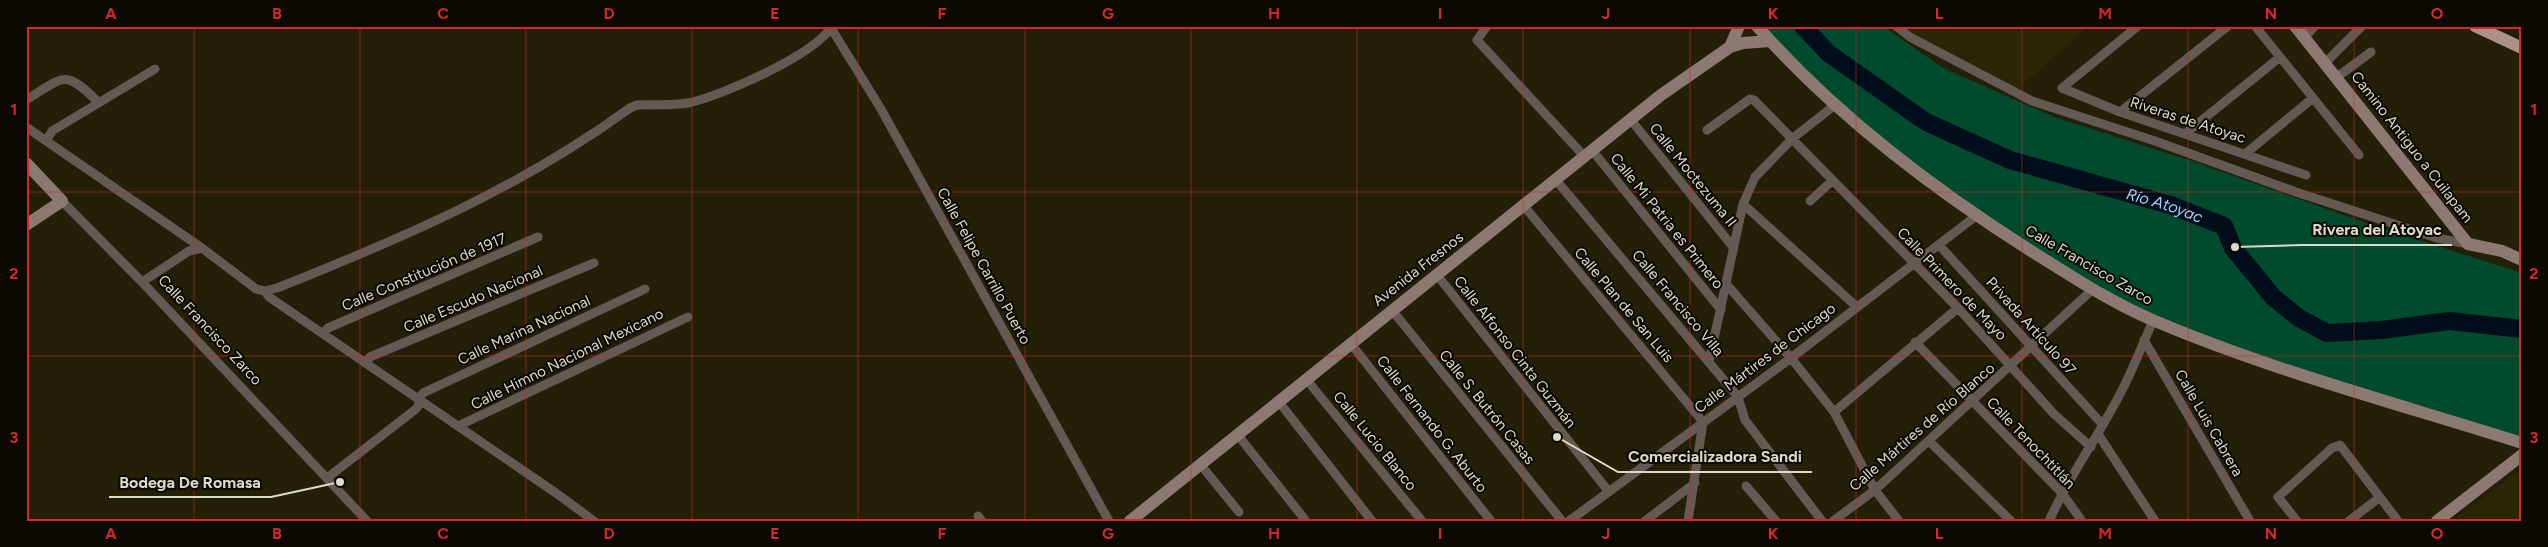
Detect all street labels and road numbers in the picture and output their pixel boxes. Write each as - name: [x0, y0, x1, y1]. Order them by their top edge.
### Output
- street label: Camino Antiguo a Cuilapam: [2347, 68, 2477, 226]
- street label: Riveras de Atoyac: [2128, 93, 2248, 147]
- street label: Calle Moctezuma II: [1646, 119, 1740, 231]
- street label: Calle Mi Patria es Primero: [1607, 150, 1727, 293]
- street label: Calle Felipe Carrillo Puerto: [933, 184, 1035, 348]
- street label: Calle Francisco Zarco: [2022, 221, 2156, 309]
- street label: Calle Primero de Mayo: [1893, 224, 2011, 344]
- street label: Avenida Fresnos: [1369, 228, 1467, 310]
- street label: Calle Constitución de 1917: [339, 229, 509, 315]
- street label: Calle Plan de San Luis: [1571, 244, 1677, 366]
- street label: Calle Francisco Villa: [1628, 246, 1728, 360]
- street label: Calle Escudo Nacional: [401, 262, 545, 336]
- street label: Calle Francisco Zarco: [154, 271, 266, 389]
- street label: Calle Alfonso Cinta Guzmán: [1450, 272, 1580, 432]
- street label: Privada Artículo 97: [1982, 273, 2080, 379]
- street label: Calle Marina Nacional: [455, 291, 593, 369]
- street label: Calle Mártires de Chicago: [1691, 299, 1839, 417]
- street label: Calle Himno Nacional Mexicano: [468, 304, 667, 414]
- street label: Calle S. Butrón Casas: [1435, 346, 1539, 468]
- street label: Calle Fernando G. Aburto: [1373, 352, 1491, 496]
- street label: Calle Mártires de Río Blanco: [1846, 359, 1999, 495]
- street label: Calle Luis Cabrera: [2171, 366, 2247, 480]
- street label: Calle Lucio Blanco: [1329, 388, 1421, 494]
- street label: Calle Tenochtitlán: [1983, 394, 2079, 492]

